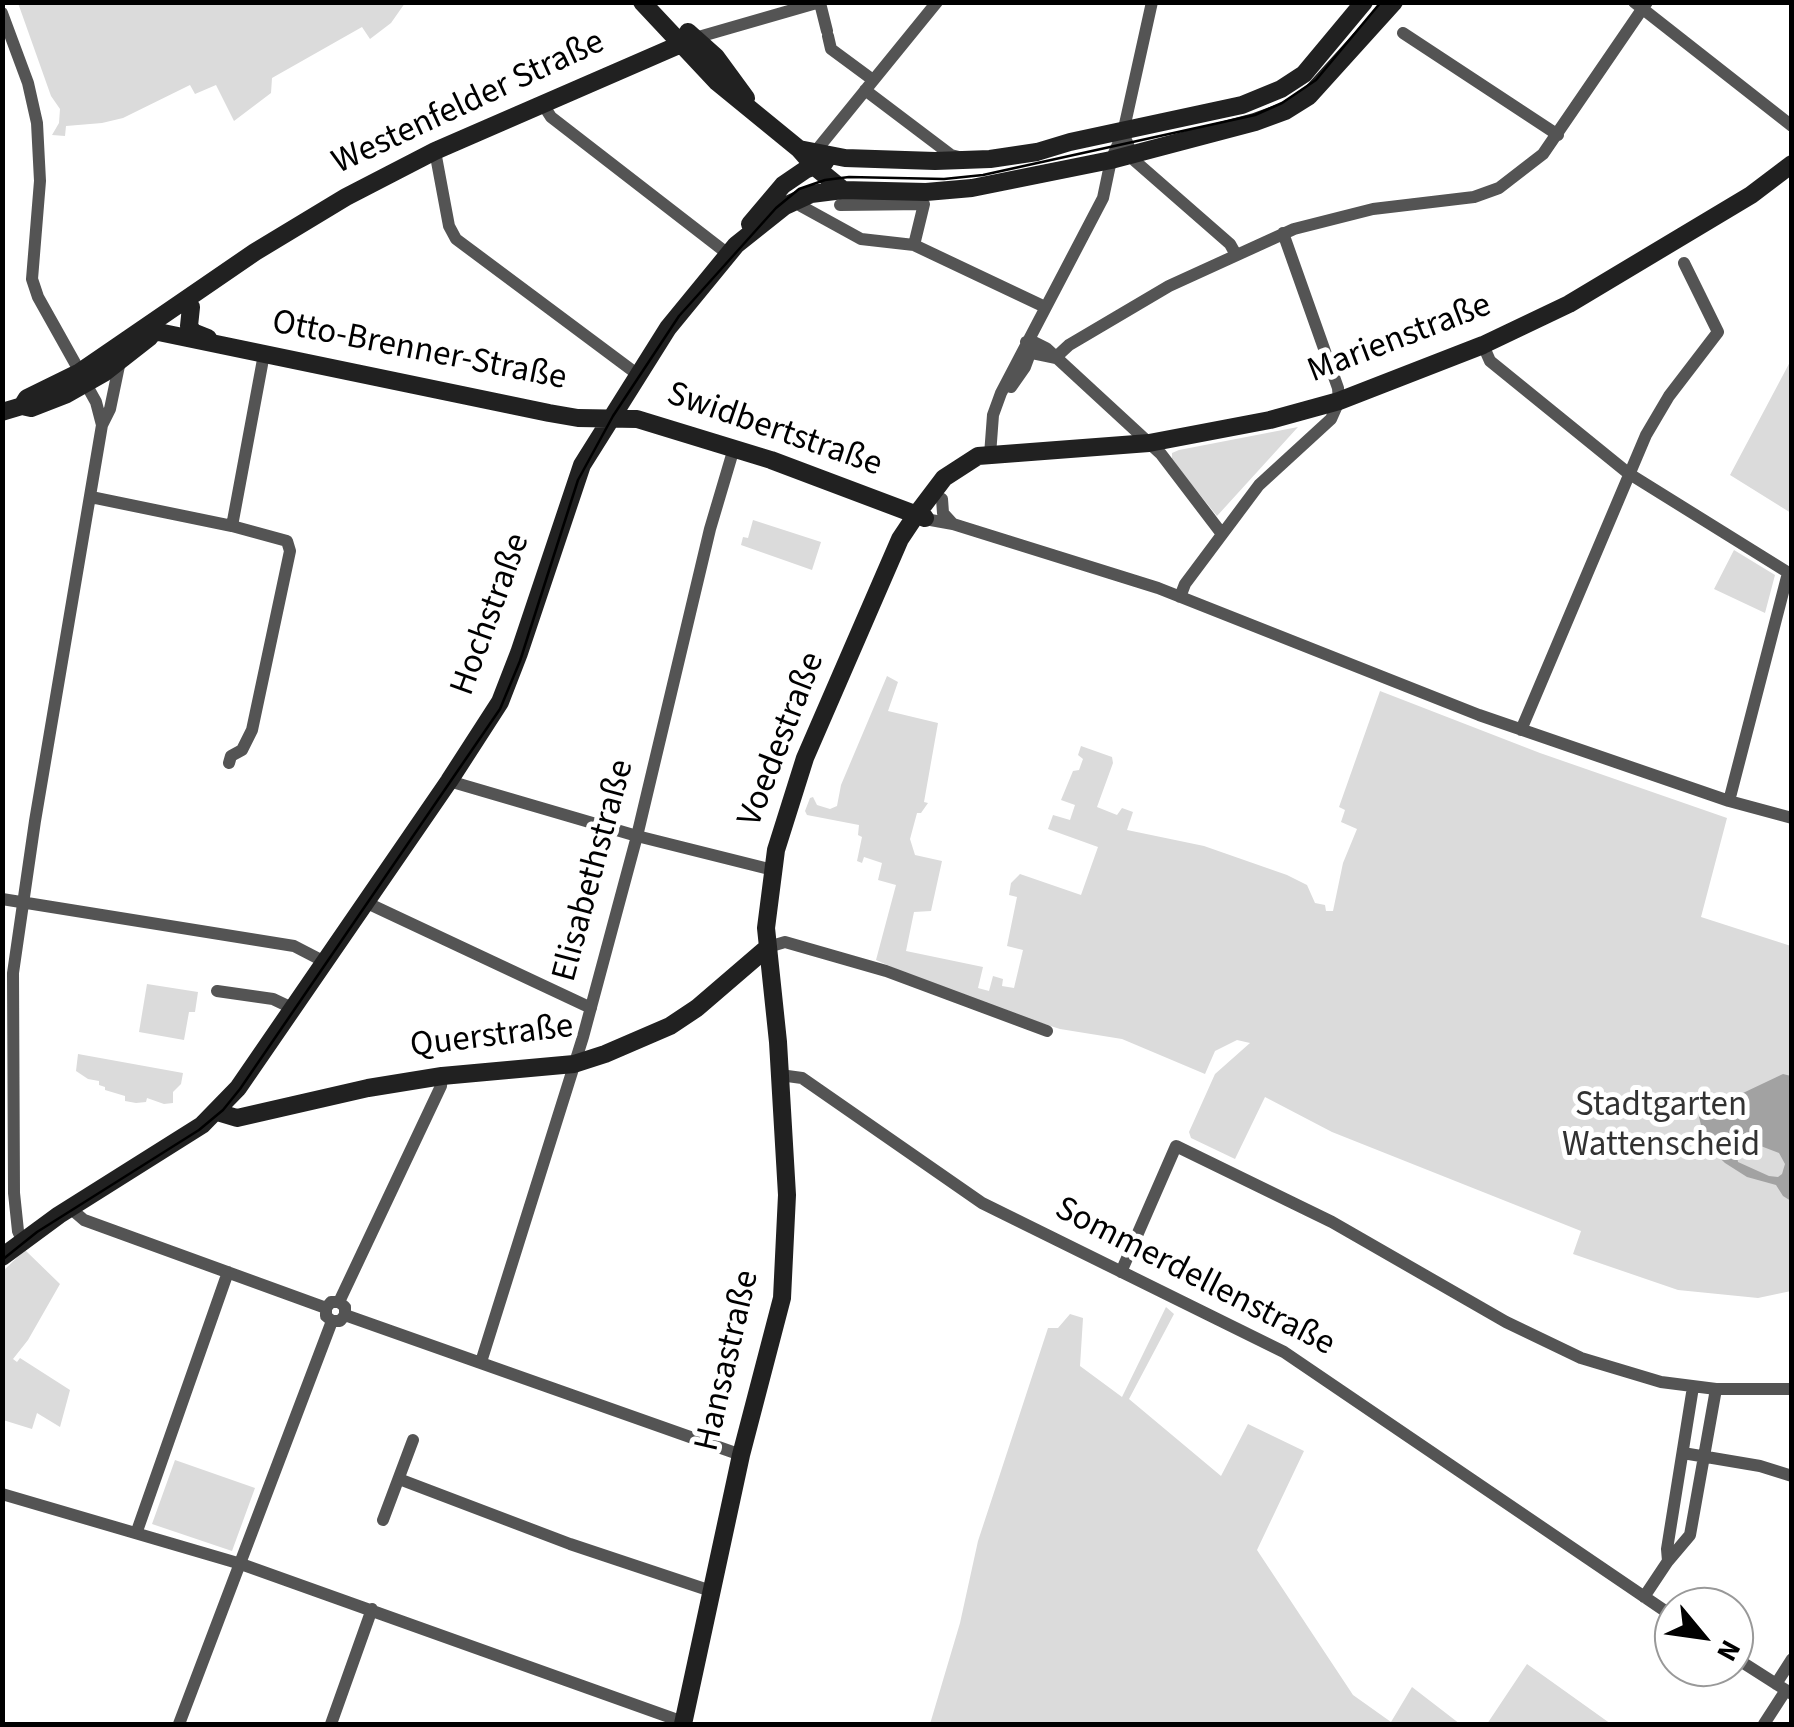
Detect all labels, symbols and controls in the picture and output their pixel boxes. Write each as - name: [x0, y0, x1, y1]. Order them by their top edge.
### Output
- street label: Westenfelder Straße: [326, 23, 612, 185]
- street label: Marienstraße: [1303, 286, 1497, 394]
- street label: Otto-Brenner-Straße: [268, 303, 570, 401]
- street label: Swidbertstraße: [661, 375, 887, 487]
- street label: Hochstraße: [443, 528, 541, 702]
- street label: Voedestraße: [731, 647, 835, 833]
- street label: Elisabethstraße: [545, 756, 645, 986]
- street label: Querstraße: [408, 1007, 576, 1069]
- park label: Stadtgarten Wattenscheid: [1562, 1086, 1760, 1168]
- street label: Sommerdellenstraße: [1047, 1189, 1341, 1367]
- street label: Hansastraße: [688, 1267, 770, 1455]
- north arrow: [1654, 1587, 1754, 1687]
- text: N: [1706, 1633, 1750, 1668]

